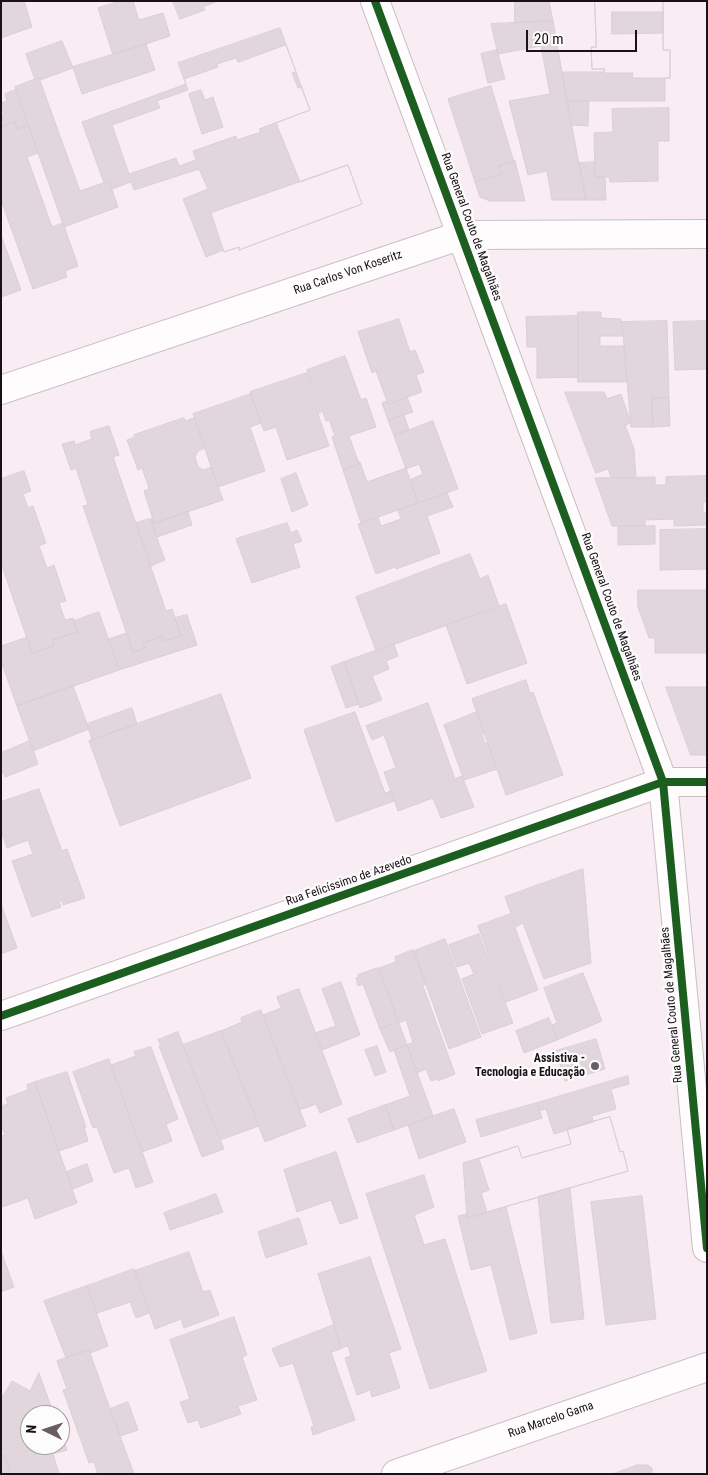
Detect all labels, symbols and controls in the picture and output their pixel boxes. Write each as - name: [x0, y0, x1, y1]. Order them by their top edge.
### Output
- scale bar: [528, 20, 639, 52]
- text: 20 m: [534, 30, 564, 48]
- street label: Rua General Couto de Magalhães: [437, 151, 505, 303]
- street label: Rua Carlos Von Koseritz: [292, 248, 404, 298]
- street label: Rua General Couto de Magalhães: [577, 531, 645, 683]
- street label: Rua Felicíssimo de Azevedo: [284, 853, 414, 909]
- street label: Rua General Couto de Magalhães: [658, 926, 686, 1084]
- place label: Assistiva - Tecnologia e Educação: [475, 1052, 585, 1080]
- marker: Assistiva - Tecnologia e Educação: [589, 1060, 601, 1072]
- street label: Rua Marcelo Gama: [506, 1399, 596, 1441]
- north arrow: [20, 1405, 70, 1455]
- text: N: [23, 1424, 39, 1434]

